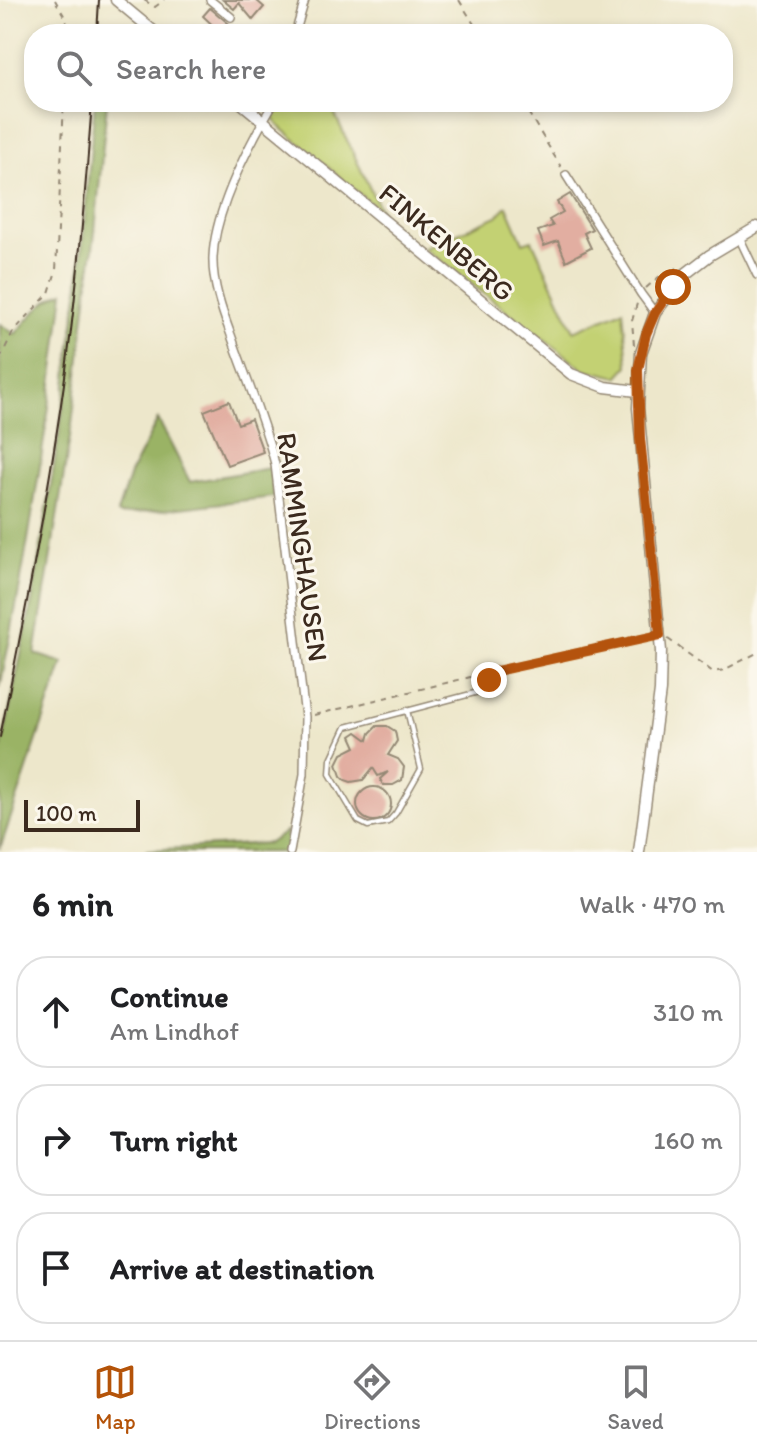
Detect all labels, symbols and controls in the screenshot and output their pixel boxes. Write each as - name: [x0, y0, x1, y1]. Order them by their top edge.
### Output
- search box: [24, 24, 733, 112]
- icon: search: [52, 46, 96, 90]
- text: Search here: [116, 50, 266, 87]
- street label: FINKENBERG: [373, 176, 521, 308]
- route start: [655, 269, 691, 305]
- street label: RAMMINGHAUSEN: [270, 430, 336, 664]
- route end: [471, 662, 507, 698]
- scale bar: [24, 796, 140, 832]
- text: 100 m: [36, 800, 97, 827]
- text: 6 min: [32, 884, 113, 925]
- text: Walk · 470 m: [579, 888, 725, 920]
- text: Continue: [110, 978, 229, 1015]
- icon: ahead: [34, 990, 78, 1034]
- text: 310 m: [653, 996, 723, 1028]
- text: Am Lindhof: [110, 1015, 239, 1047]
- icon: right: [34, 1118, 78, 1162]
- text: Turn right: [110, 1122, 238, 1159]
- text: 160 m: [653, 1124, 723, 1156]
- icon: arrive: [34, 1246, 78, 1290]
- text: Arrive at destination: [110, 1250, 374, 1287]
- tab: Map: [93, 1360, 137, 1435]
- tab: Directions: [324, 1360, 421, 1435]
- tab: Saved: [607, 1360, 664, 1435]

